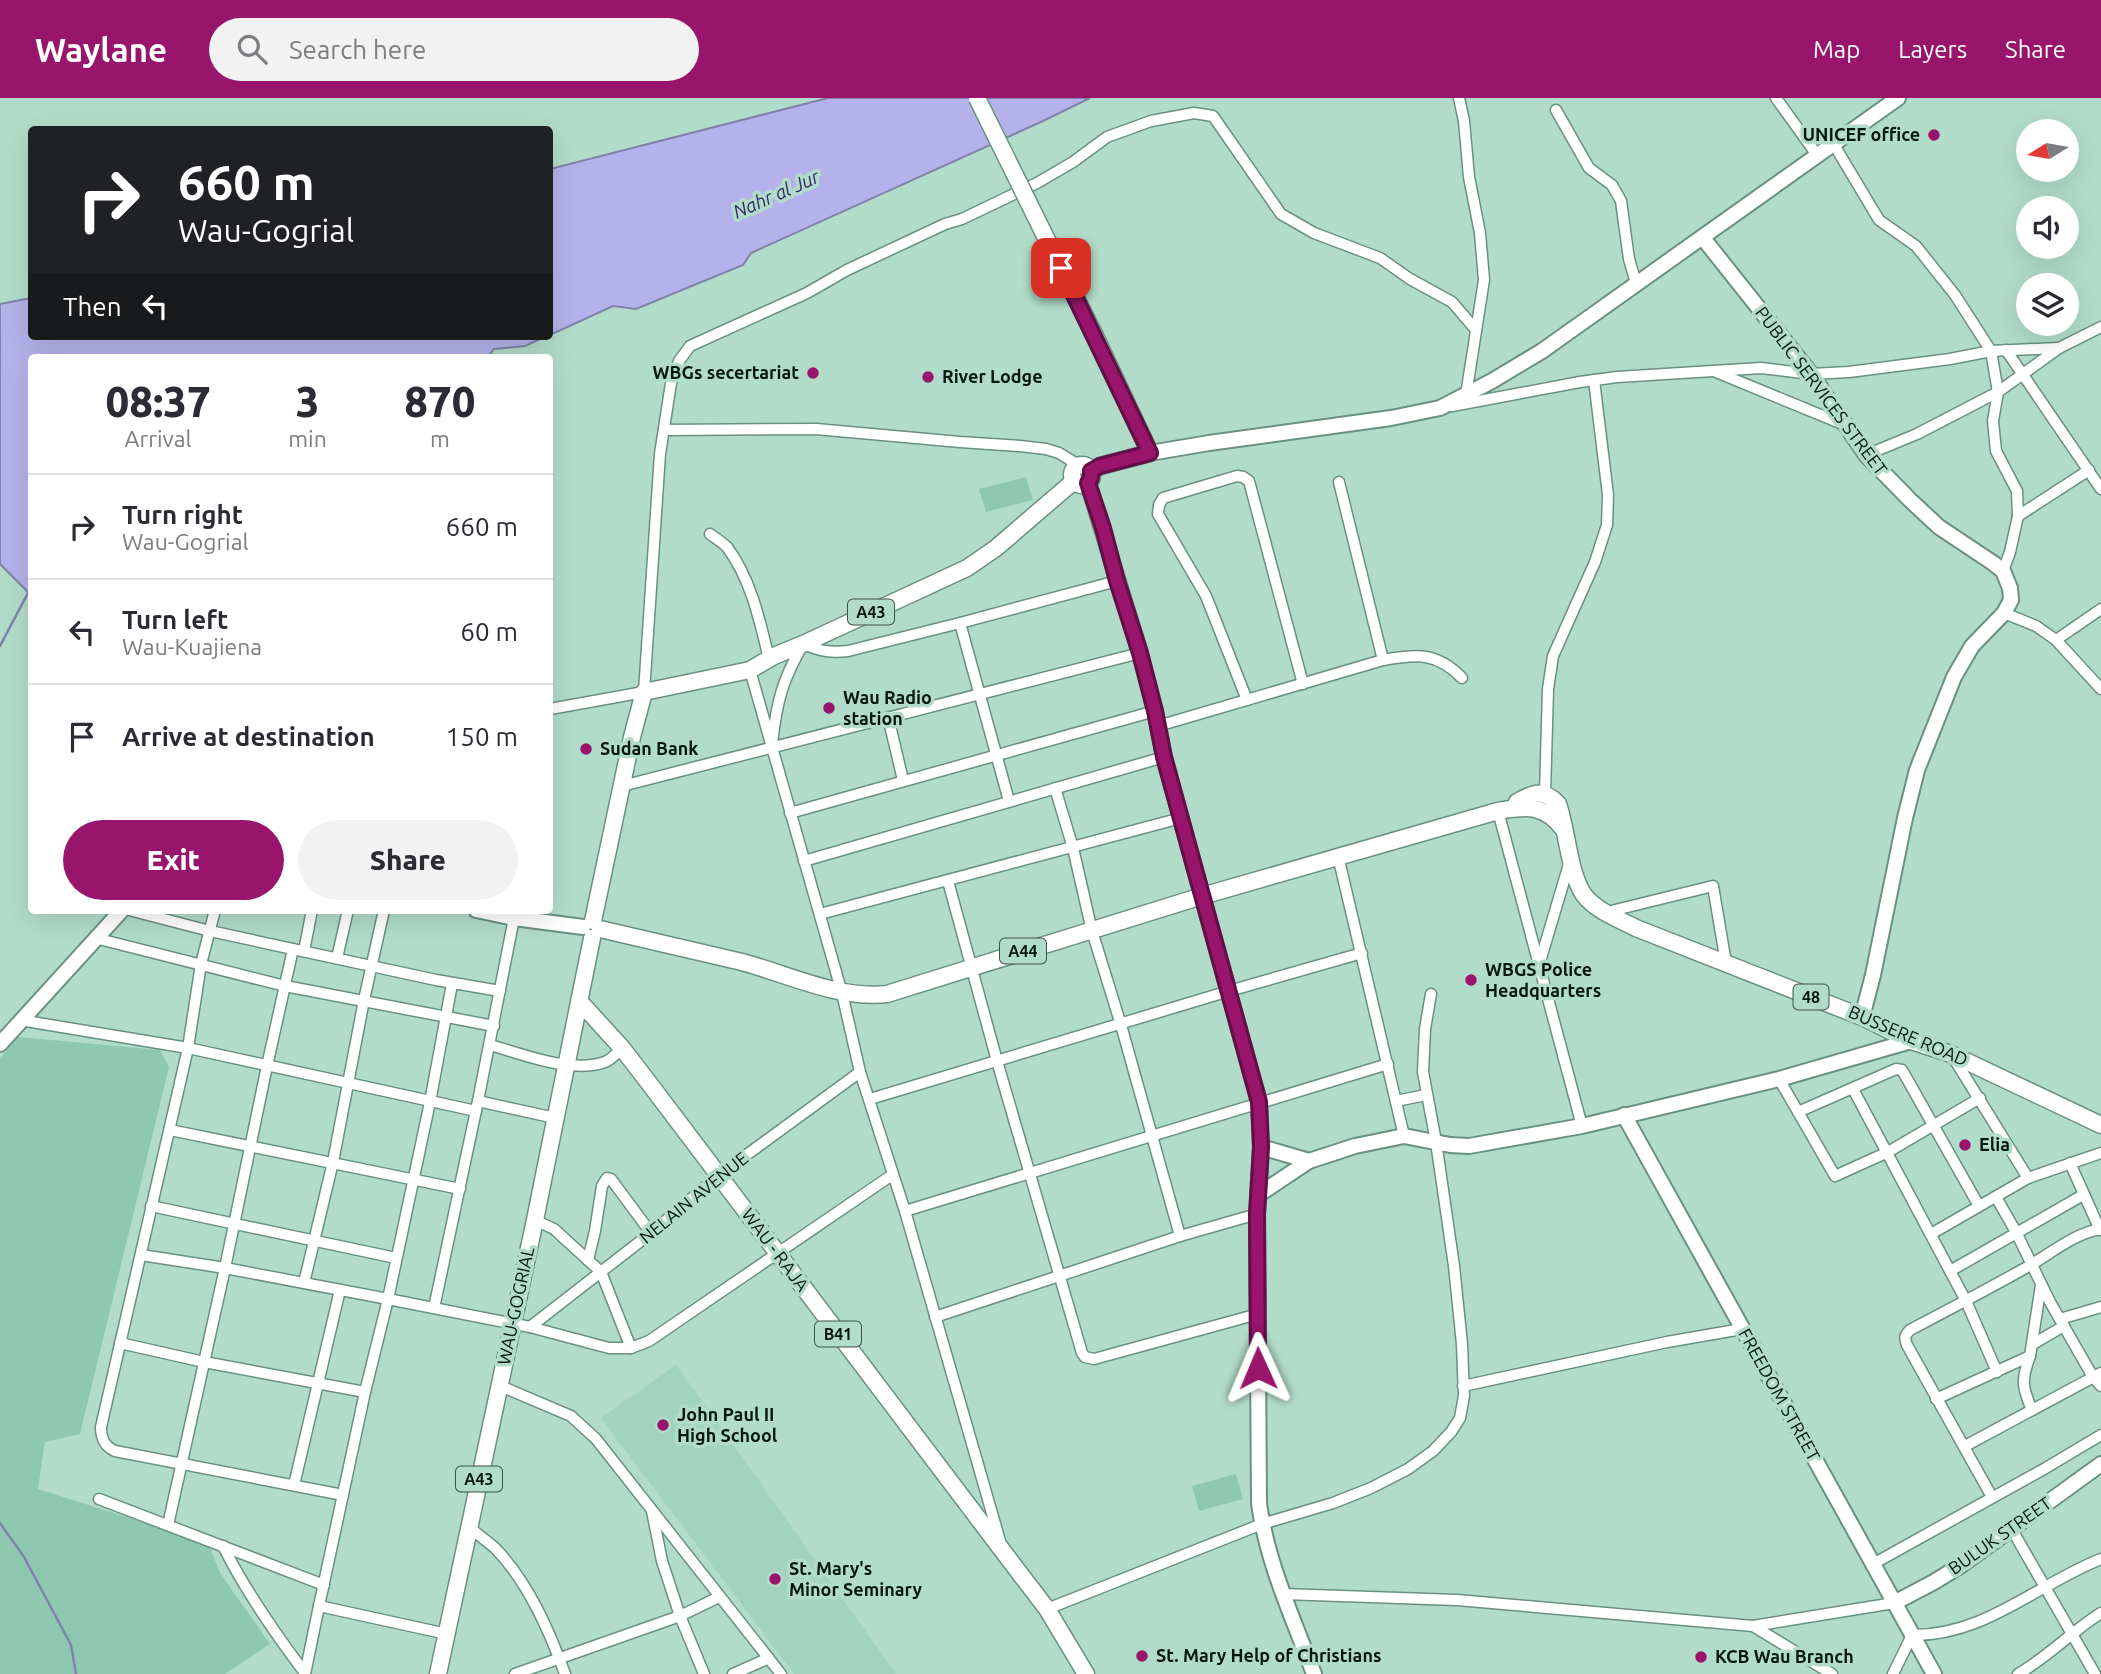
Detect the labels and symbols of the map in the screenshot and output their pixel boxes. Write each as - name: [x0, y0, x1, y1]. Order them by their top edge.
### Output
- north arrow: [2016, 119, 2079, 182]
- place label: UNICEF office: [1803, 124, 1920, 144]
- marker: UNICEF office: [1926, 127, 1942, 143]
- water label: Nahr al Jur: [729, 165, 823, 223]
- pin: [1031, 238, 1091, 298]
- street label: PUBLIC SERVICES STREET: [1752, 302, 1892, 479]
- place label: WBGs secertariat: [653, 362, 799, 382]
- marker: WBGs secertariat: [805, 365, 821, 381]
- place label: River Lodge: [942, 366, 1043, 386]
- marker: River Lodge: [920, 369, 936, 385]
- road number: A43: [848, 600, 894, 624]
- place label: Wau Radio station: [843, 687, 932, 728]
- marker: Wau Radio station: [821, 700, 837, 716]
- place label: Sudan Bank: [600, 738, 698, 758]
- marker: Sudan Bank: [578, 741, 594, 757]
- road number: A44: [1000, 938, 1046, 964]
- place label: WBGS Police Headquarters: [1485, 959, 1601, 1000]
- marker: WBGS Police Headquarters: [1463, 972, 1479, 988]
- road number: 48: [1794, 984, 1828, 1009]
- street label: BUSSERE ROAD: [1846, 1001, 1971, 1069]
- place label: Elia: [1979, 1134, 2010, 1154]
- marker: Elia: [1957, 1137, 1973, 1153]
- street label: NELAIN AVENUE: [635, 1147, 752, 1247]
- street label: WAU - RAJA: [738, 1204, 814, 1295]
- street label: WAU-GOGRIAL: [493, 1245, 537, 1367]
- road number: B41: [815, 1322, 861, 1346]
- street label: FREEDOM STREET: [1735, 1325, 1825, 1464]
- position arrow: [1221, 1331, 1295, 1405]
- place label: John Paul II High School: [677, 1404, 778, 1445]
- marker: John Paul II High School: [655, 1417, 671, 1433]
- road number: A43: [456, 1466, 502, 1492]
- street label: BULUK STREET: [1944, 1492, 2055, 1578]
- place label: St. Mary's Minor Seminary: [789, 1558, 922, 1599]
- marker: St. Mary's Minor Seminary: [767, 1571, 783, 1587]
- place label: St. Mary Help of Christians: [1156, 1645, 1381, 1665]
- place label: KCB Wau Branch: [1715, 1646, 1854, 1666]
- marker: St. Mary Help of Christians: [1134, 1648, 1150, 1664]
- marker: KCB Wau Branch: [1693, 1649, 1709, 1665]

